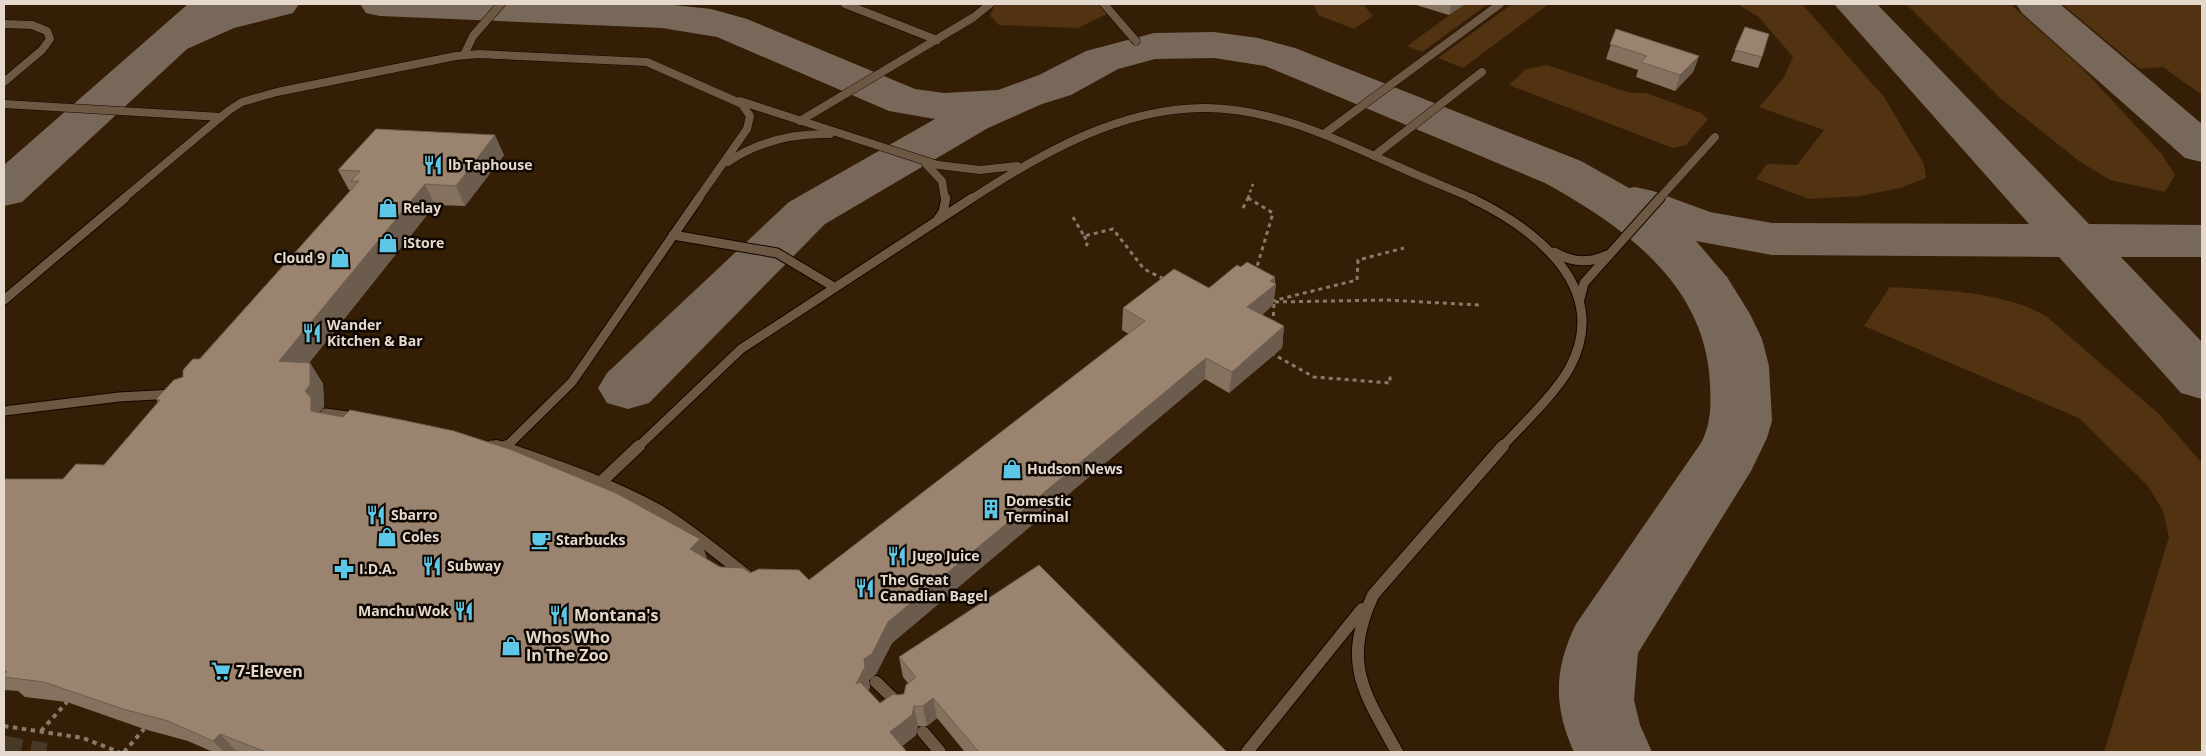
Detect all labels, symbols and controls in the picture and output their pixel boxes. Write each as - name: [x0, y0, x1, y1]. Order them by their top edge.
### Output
- restaurant icon: lb Taphouse: [422, 154, 444, 176]
- place label: lb Taphouse: [448, 155, 533, 174]
- shop icon: Relay: [377, 197, 399, 219]
- place label: Relay: [403, 198, 441, 217]
- shop icon: iStore: [377, 232, 399, 254]
- place label: iStore: [403, 233, 444, 252]
- shop icon: Cloud 9: [329, 247, 351, 269]
- place label: Cloud 9: [273, 248, 325, 267]
- place label: Wander Kitchen & Bar: [327, 315, 423, 350]
- restaurant icon: Wander Kitchen & Bar: [301, 322, 323, 344]
- shop icon: Hudson News: [1001, 458, 1023, 480]
- place label: Hudson News: [1027, 459, 1123, 478]
- place label: Domestic Terminal: [1006, 491, 1072, 526]
- building icon: Domestic Terminal: [980, 498, 1002, 520]
- restaurant icon: Sbarro: [365, 504, 387, 526]
- place label: Sbarro: [391, 505, 438, 524]
- shop icon: Coles: [376, 526, 398, 548]
- place label: Coles: [402, 527, 439, 546]
- cafe icon: Starbucks: [530, 529, 552, 551]
- place label: Starbucks: [556, 530, 626, 549]
- restaurant icon: Jugo Juice: [886, 545, 908, 567]
- place label: Jugo Juice: [910, 546, 980, 565]
- restaurant icon: Subway: [421, 555, 443, 577]
- place label: Subway: [447, 556, 501, 575]
- pharmacy icon: I.D.A.: [333, 558, 355, 580]
- place label: I.D.A.: [359, 559, 396, 578]
- place label: The Great Canadian Bagel: [880, 570, 988, 605]
- restaurant icon: The Great Canadian Bagel: [854, 577, 876, 599]
- restaurant icon: Manchu Wok: [453, 600, 475, 622]
- place label: Manchu Wok: [358, 601, 449, 620]
- restaurant icon: Montana's: [548, 604, 570, 626]
- place label: Montana's: [574, 604, 659, 626]
- place label: Whos Who In The Zoo: [526, 626, 610, 666]
- shop icon: Whos Who In The Zoo: [500, 635, 522, 657]
- supermarket icon: 7-Eleven: [210, 660, 232, 682]
- place label: 7-Eleven: [236, 660, 303, 682]

